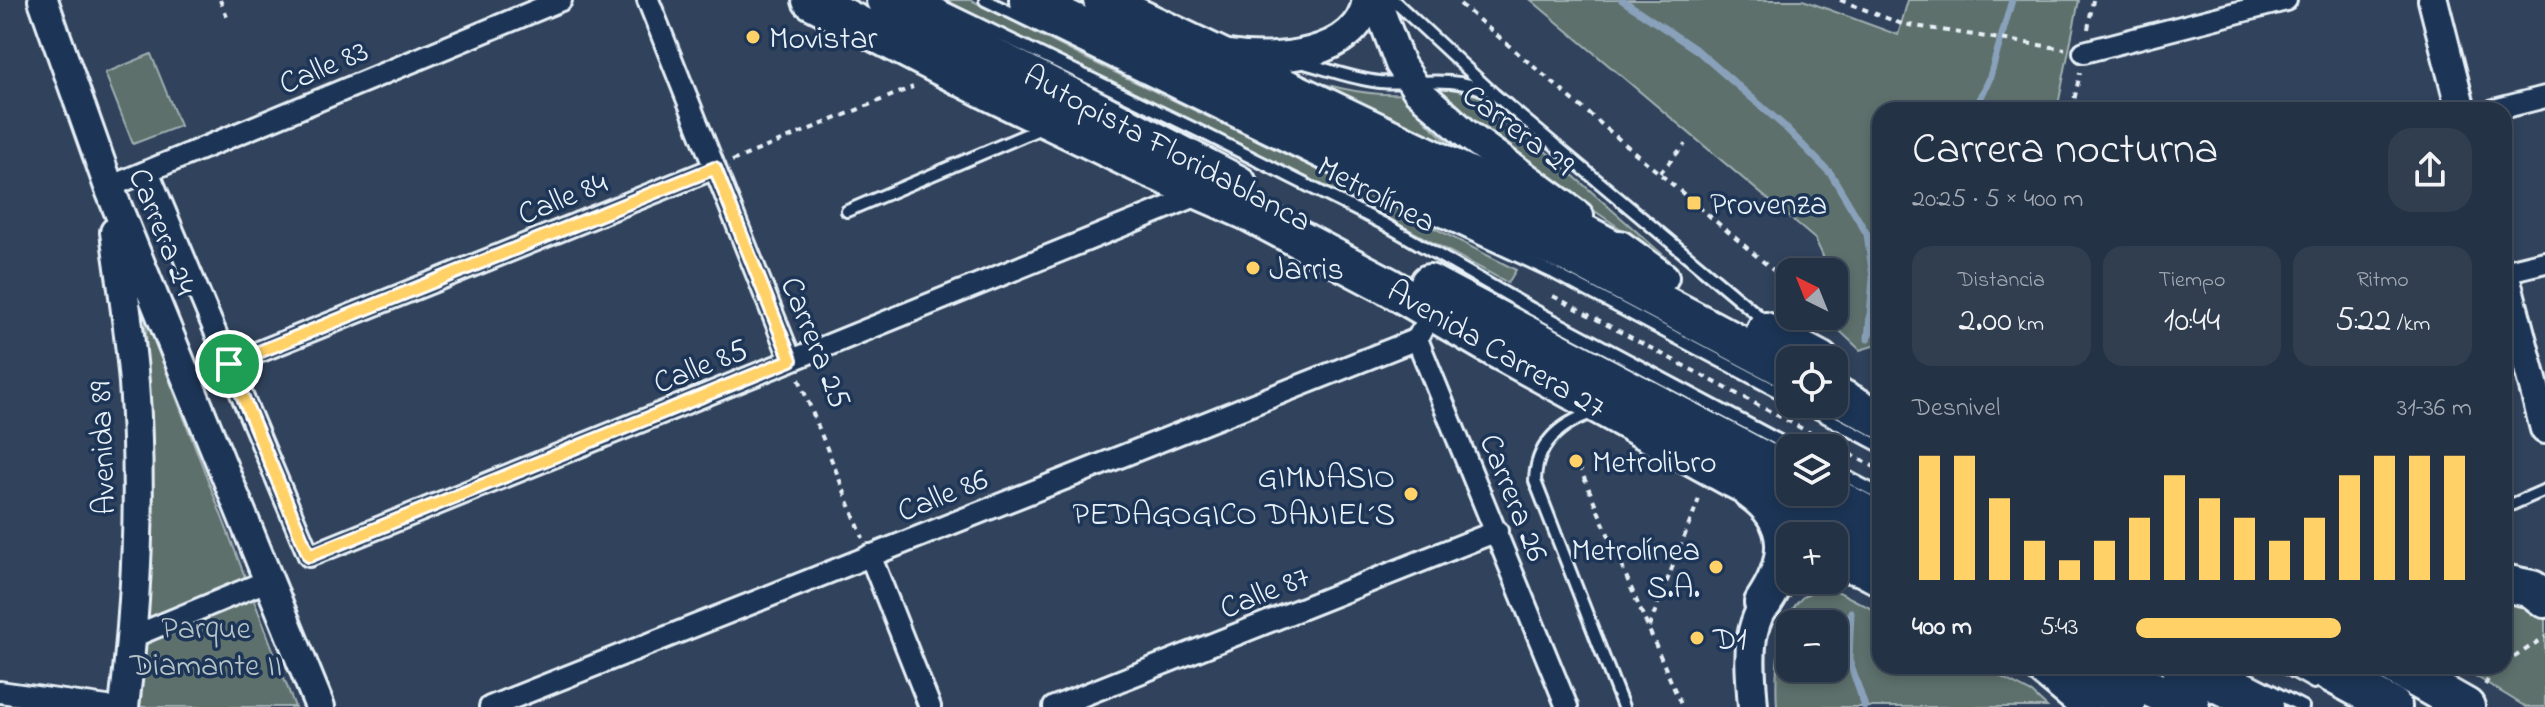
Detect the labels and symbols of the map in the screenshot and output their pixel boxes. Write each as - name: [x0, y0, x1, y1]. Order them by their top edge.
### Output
- place label: Movistar: [769, 17, 877, 64]
- marker: Movistar: [744, 28, 762, 46]
- street label: Calle 83: [272, 29, 376, 109]
- street label: Autopista Floridablanca: [1014, 54, 1319, 246]
- street label: Carrera 29: [1451, 74, 1583, 190]
- street label: Metrolínea: [1308, 145, 1443, 247]
- street label: Calle 84: [511, 161, 615, 239]
- street label: Carrera 24: [114, 162, 208, 303]
- place label: Provenza: [1710, 183, 1827, 230]
- marker: Provenza: [1685, 194, 1703, 212]
- place label: Jarris: [1269, 248, 1344, 295]
- north arrow: [1776, 258, 1848, 330]
- marker: Jarris: [1244, 259, 1262, 277]
- street label: Avenida Carrera 27: [1377, 269, 1613, 433]
- street label: Carrera 25: [766, 270, 861, 416]
- street label: Calle 85: [647, 328, 756, 408]
- pin: [195, 330, 263, 398]
- street label: Avenida 89: [79, 380, 130, 516]
- street label: Carrera 26: [1465, 427, 1559, 569]
- place label: Metrolibro: [1592, 441, 1717, 488]
- marker: Metrolibro: [1567, 452, 1585, 470]
- place label: GIMNASIO PEDAGOGICO DANIEL´S: [1073, 456, 1395, 540]
- street label: Calle 86: [891, 458, 996, 537]
- marker: GIMNASIO PEDAGOGICO DANIEL´S: [1402, 485, 1420, 503]
- place label: Metrolínea S.A.: [1571, 529, 1700, 613]
- street label: Calle 87: [1213, 555, 1317, 633]
- marker: Metrolínea S.A.: [1707, 558, 1725, 576]
- park label: Parque Diamante II: [129, 607, 282, 691]
- place label: D1: [1712, 618, 1747, 665]
- marker: D1: [1688, 629, 1706, 647]

